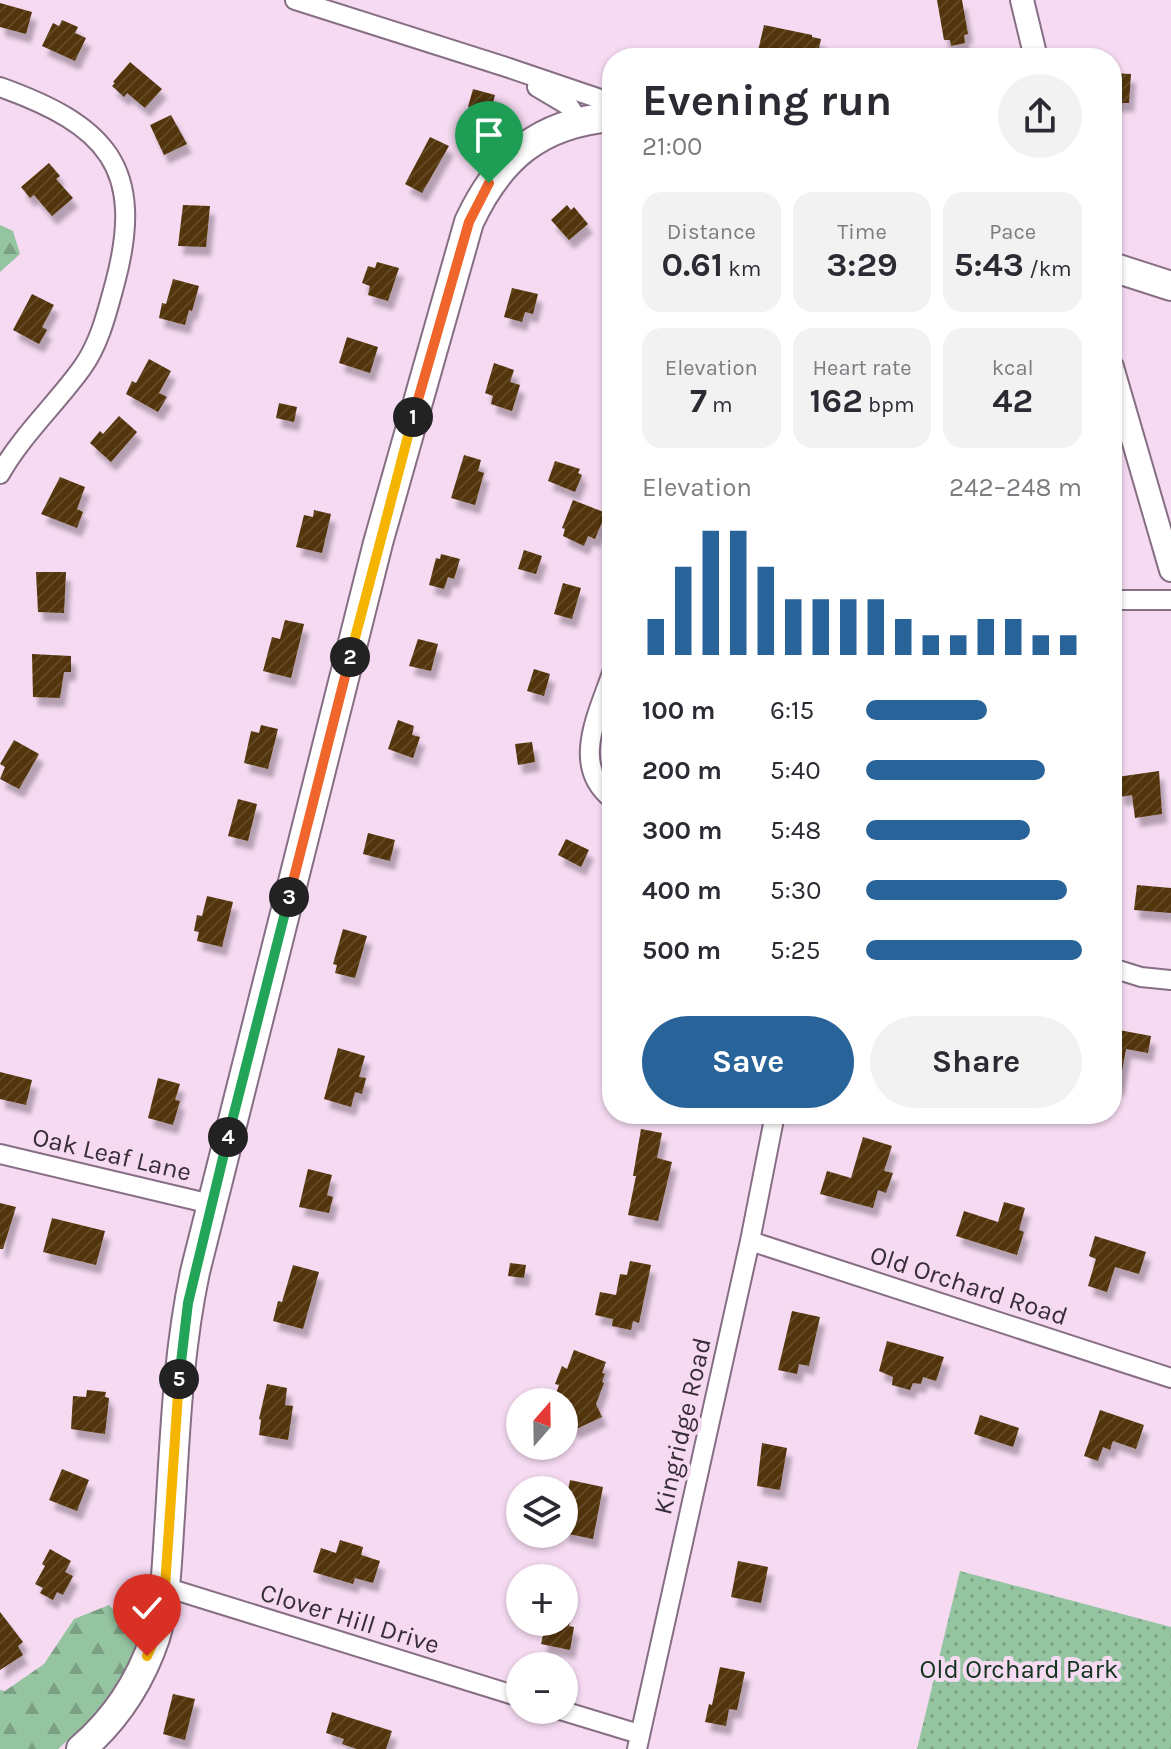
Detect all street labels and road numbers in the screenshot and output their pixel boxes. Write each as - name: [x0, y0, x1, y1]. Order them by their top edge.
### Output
- street label: Oak Leaf Lane: [29, 1121, 194, 1188]
- street label: Old Orchard Road: [866, 1239, 1072, 1332]
- street label: Kingridge Road: [647, 1335, 718, 1518]
- street label: Clover Hill Drive: [256, 1576, 443, 1660]

